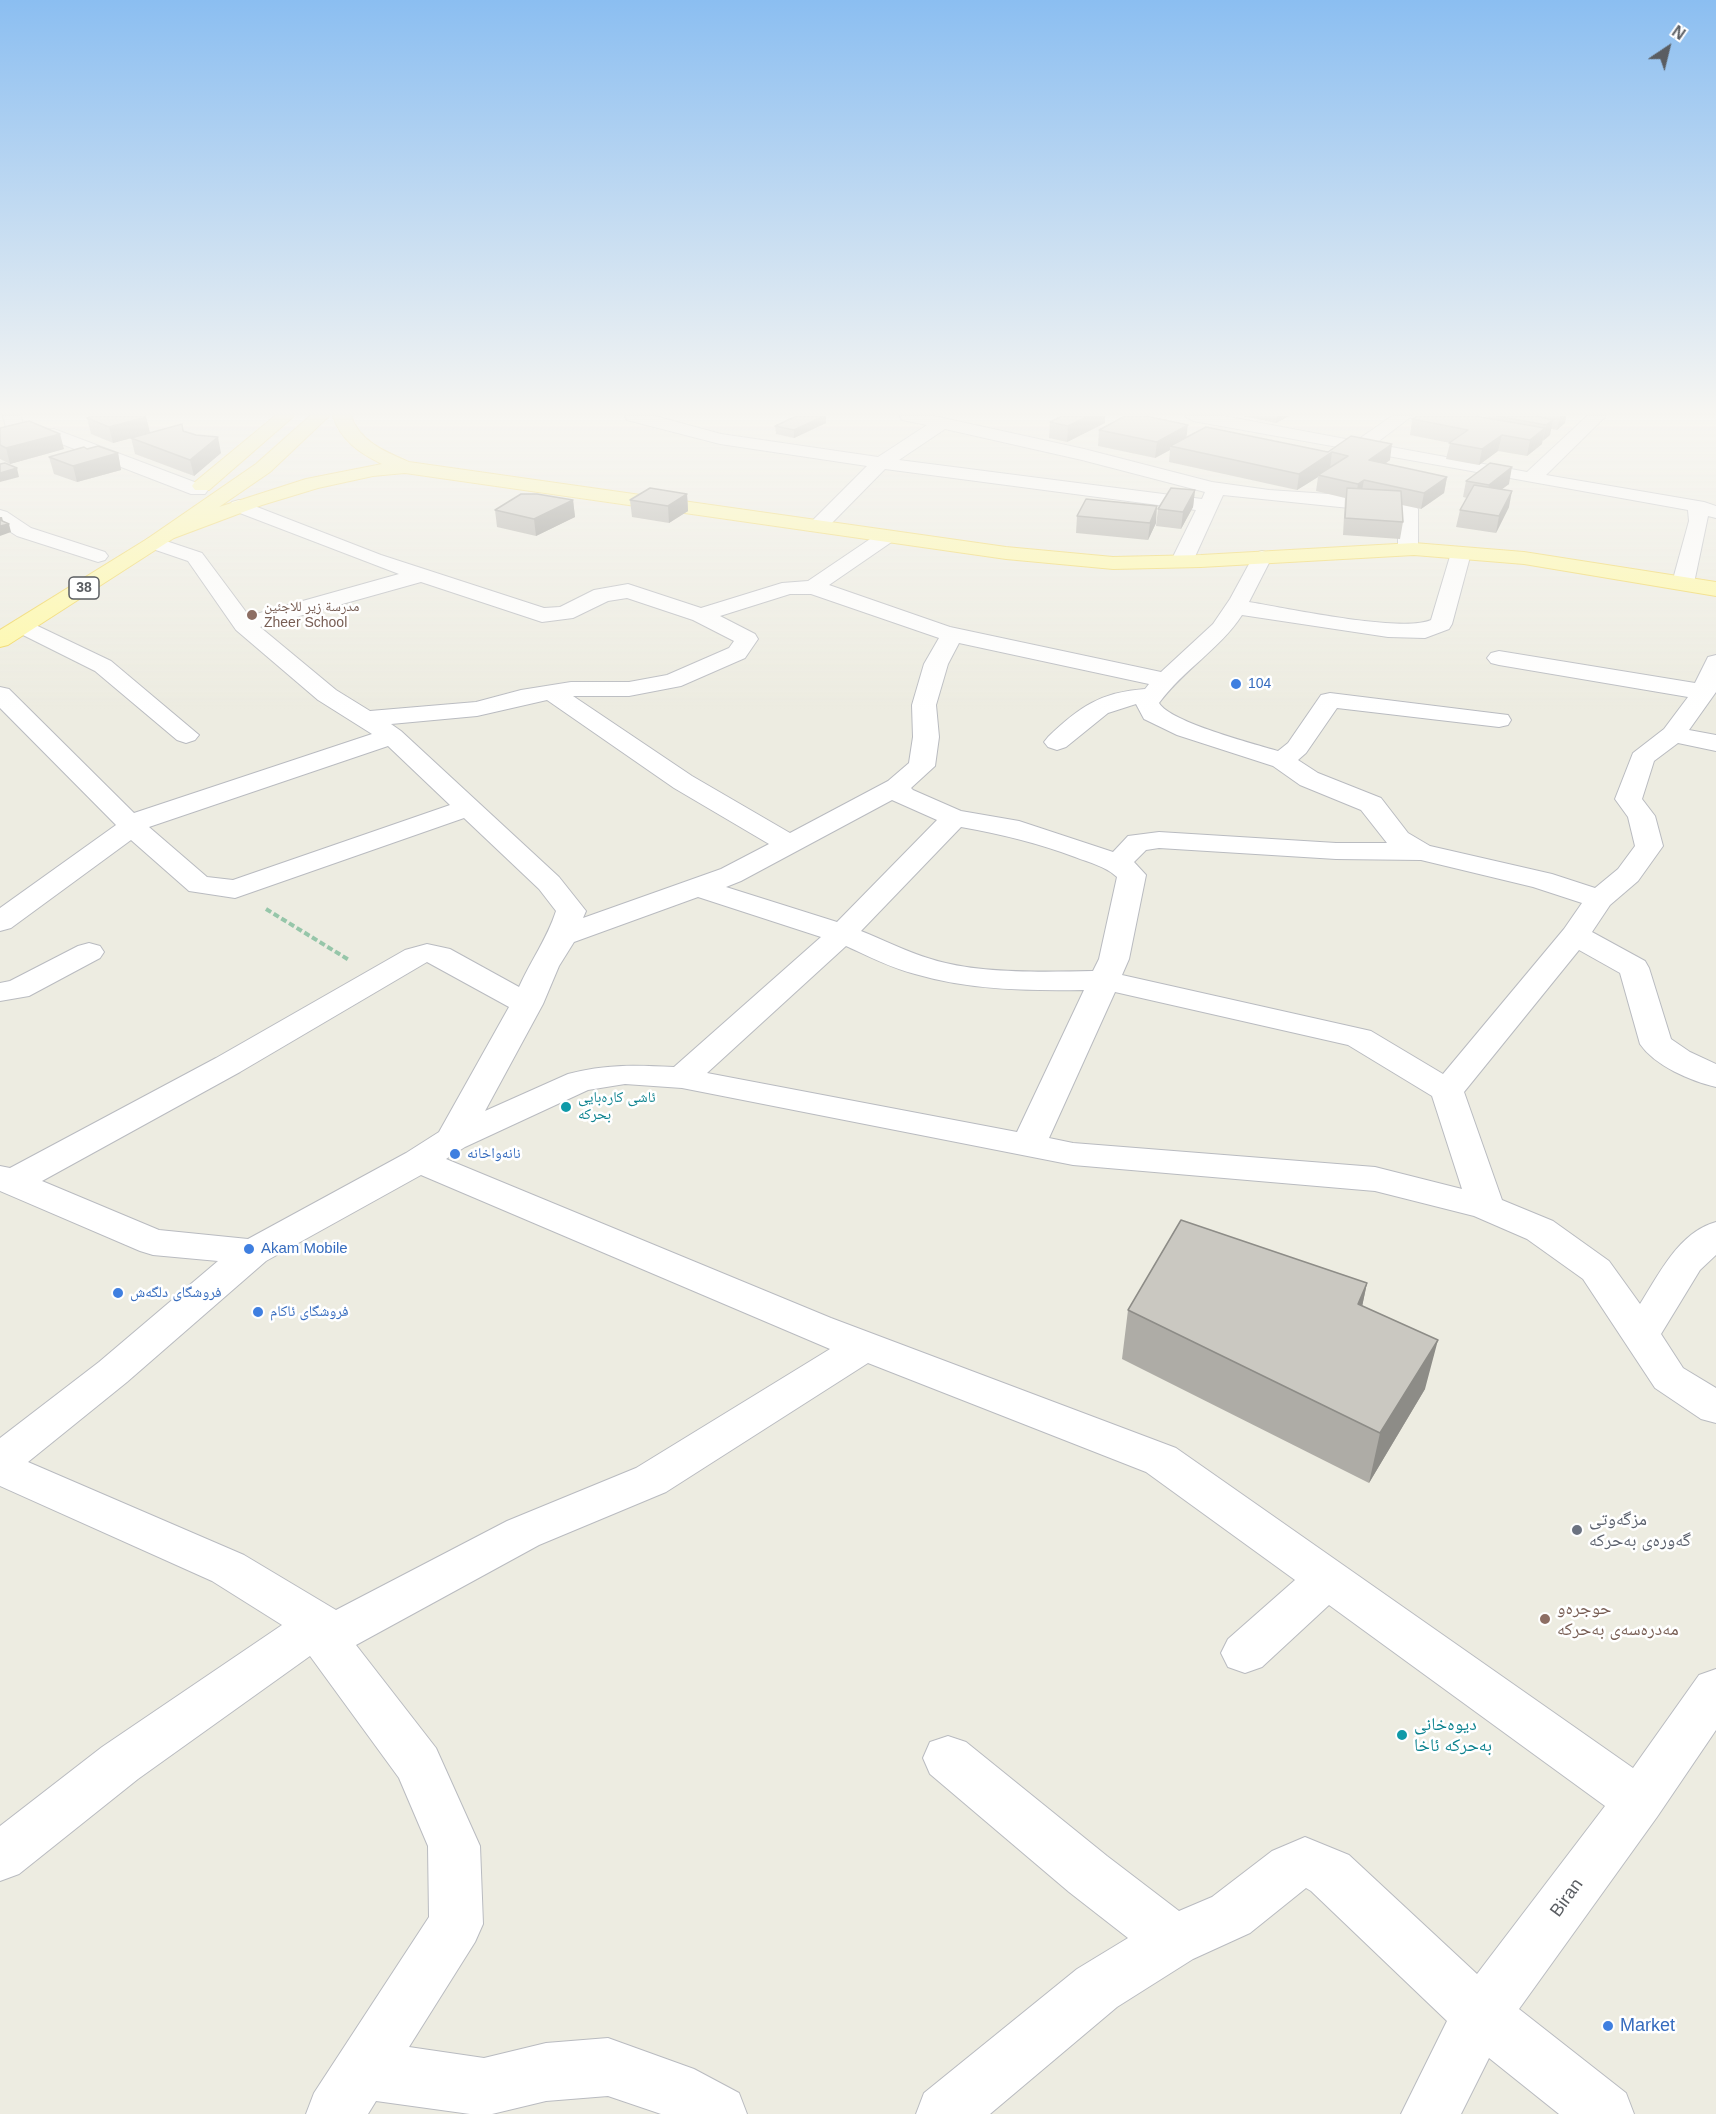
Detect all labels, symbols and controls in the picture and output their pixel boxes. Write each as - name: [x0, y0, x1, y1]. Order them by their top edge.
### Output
- north arrow: [1638, 18, 1698, 78]
- text: N: [1669, 23, 1688, 43]
- road number: 38: [69, 577, 99, 599]
- place label: مدرسة زير للاجئين Zheer School: [264, 599, 359, 632]
- marker: مدرسة زير للاجئين Zheer School: [245, 608, 259, 622]
- place label: 104: [1248, 676, 1271, 692]
- marker: 104: [1229, 677, 1243, 691]
- place label: ئاشی کارەبایی بحرکە: [578, 1089, 656, 1124]
- marker: ئاشی کارەبایی بحرکە: [559, 1100, 573, 1114]
- place label: نانەواخانە: [467, 1145, 521, 1163]
- marker: نانەواخانە: [448, 1147, 462, 1161]
- place label: Akam Mobile: [261, 1240, 348, 1258]
- marker: Akam Mobile: [242, 1242, 256, 1256]
- place label: فروشگای دلگه‌ش: [130, 1284, 222, 1302]
- marker: فروشگای دلگه‌ش: [111, 1286, 125, 1300]
- place label: فروشگای ئاکام: [270, 1303, 349, 1321]
- marker: فروشگای ئاکام: [251, 1305, 265, 1319]
- place label: مزگەوتی گەورەی بەحرکە: [1589, 1509, 1691, 1552]
- marker: مزگەوتی گەورەی بەحرکە: [1570, 1523, 1584, 1537]
- place label: حوجره‌و مه‌دره‌سه‌ی به‌حرکه: [1557, 1598, 1679, 1640]
- marker: حوجره‌و مه‌دره‌سه‌ی به‌حرکه: [1538, 1612, 1552, 1626]
- place label: دیوەخانی بەحرکە ئاخا: [1414, 1714, 1492, 1756]
- marker: دیوەخانی بەحرکە ئاخا: [1395, 1728, 1409, 1742]
- street label: Biran: [1546, 1875, 1588, 1921]
- place label: Market: [1620, 2015, 1675, 2037]
- marker: Market: [1601, 2019, 1615, 2033]

